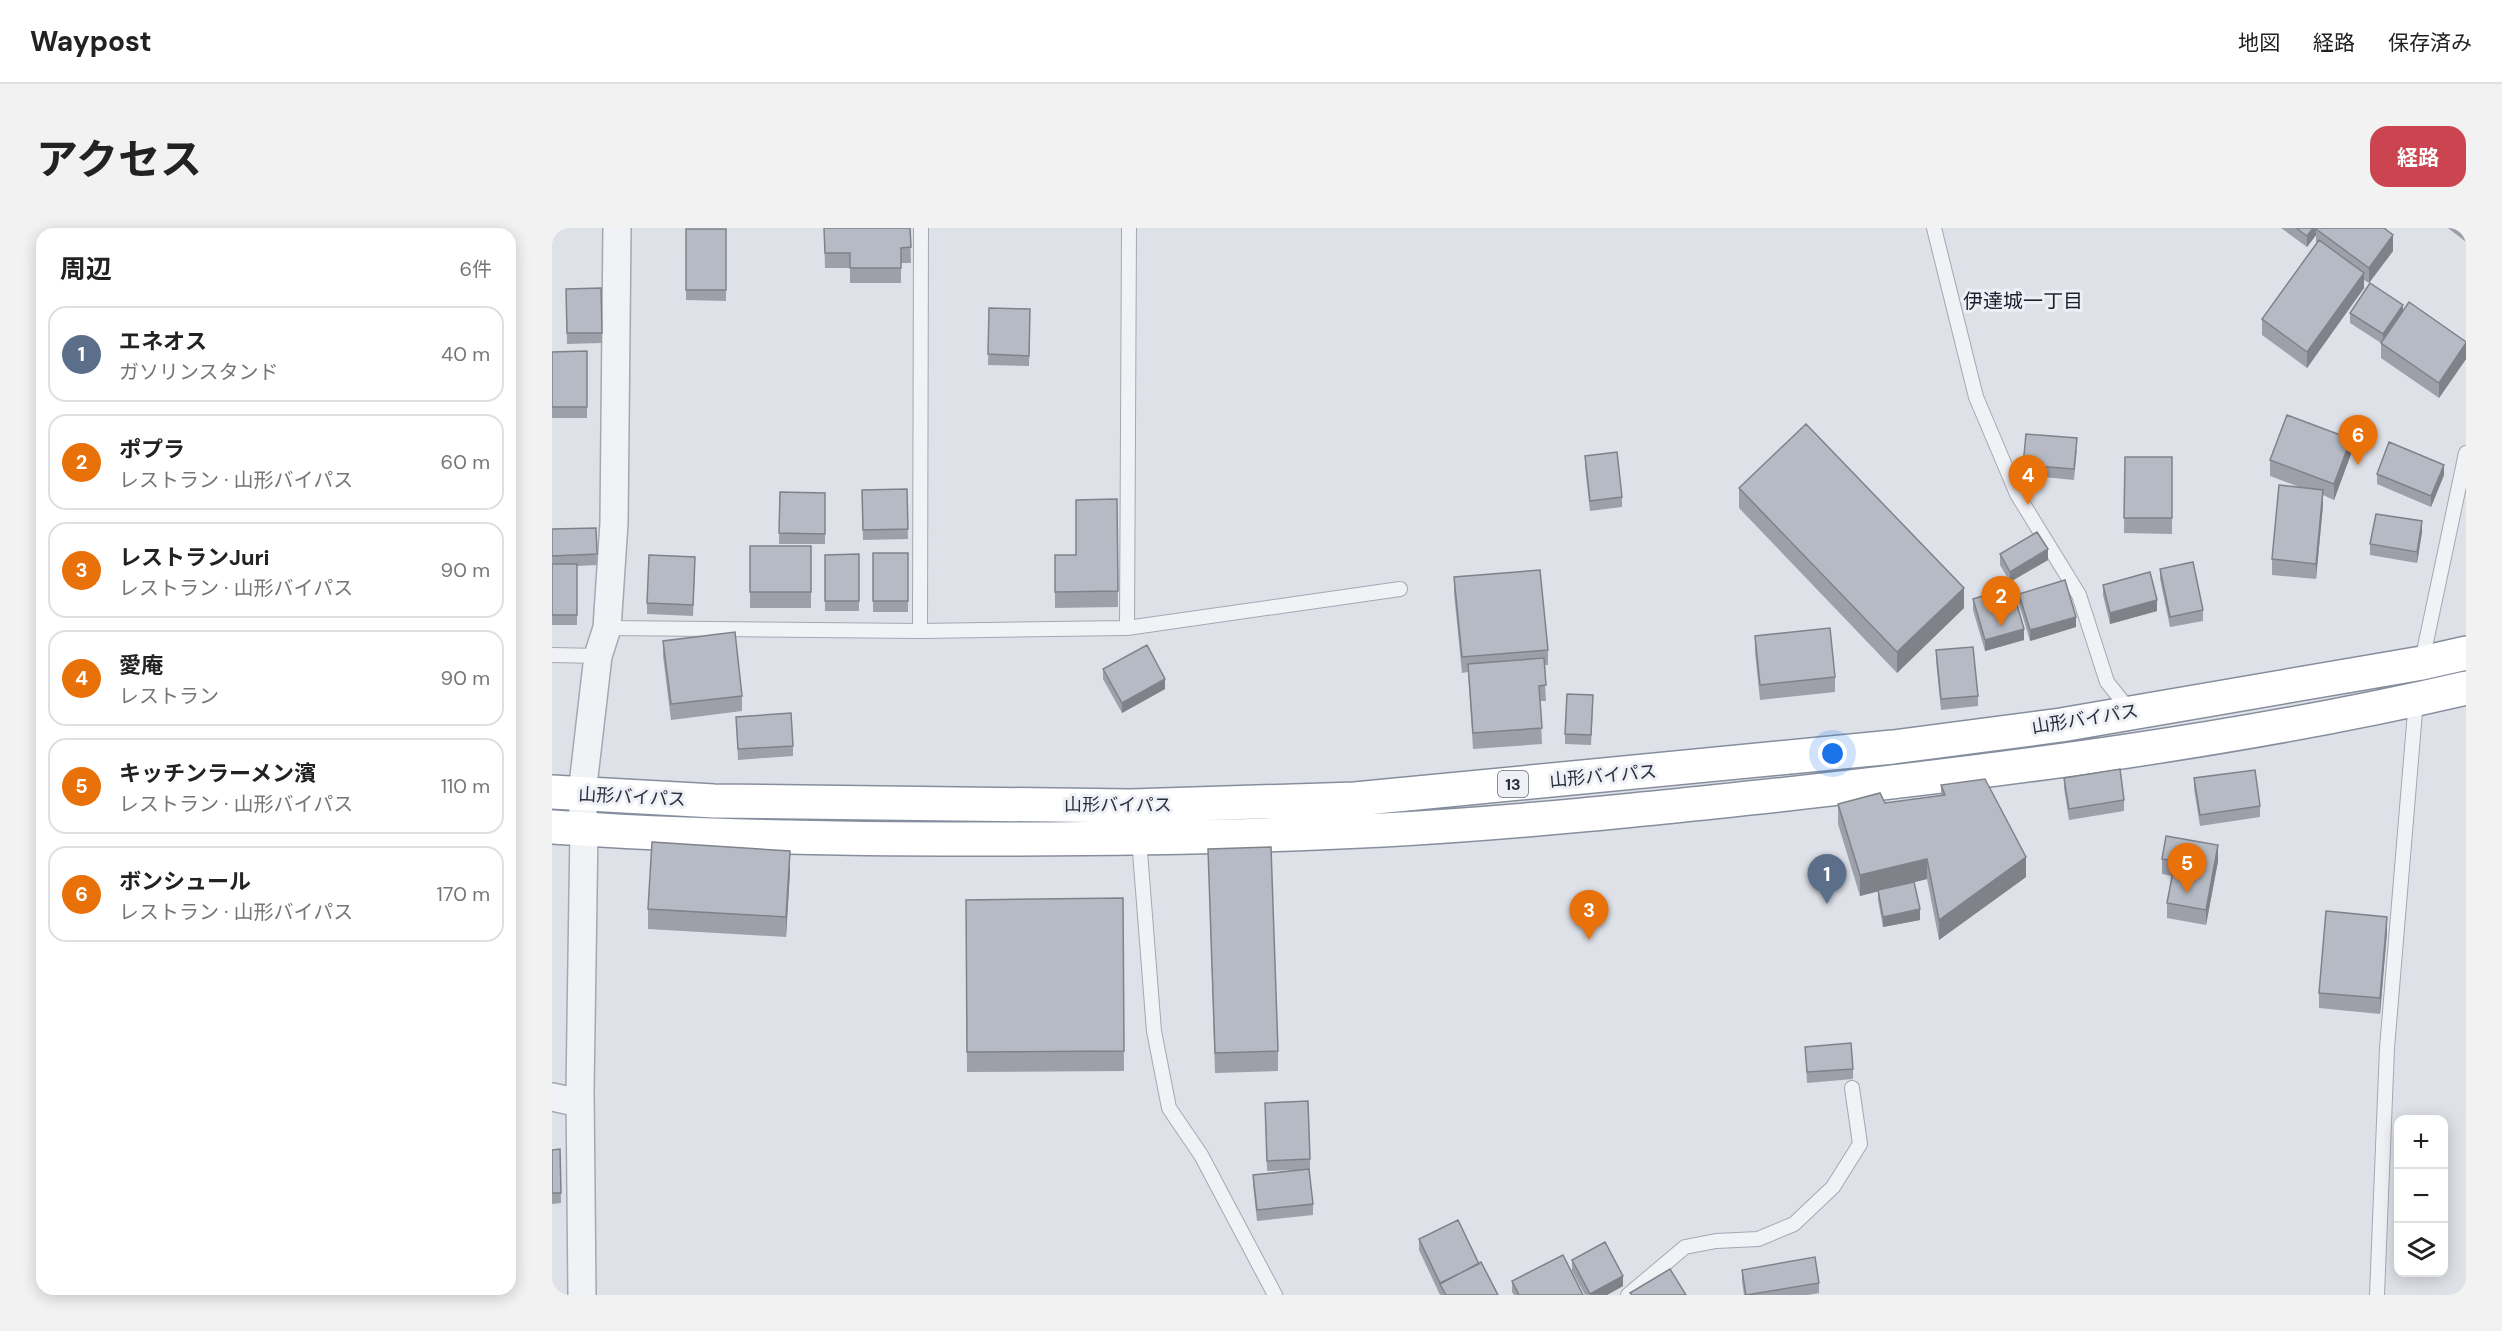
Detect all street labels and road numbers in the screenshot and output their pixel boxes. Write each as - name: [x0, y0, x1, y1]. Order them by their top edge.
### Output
- street label: 山形バイパス: [2030, 699, 2140, 739]
- street label: 山形バイパス: [1548, 759, 1658, 793]
- road number: 13: [1498, 771, 1528, 797]
- street label: 山形バイパス: [578, 782, 686, 812]
- street label: 山形バイパス: [1064, 793, 1172, 817]

